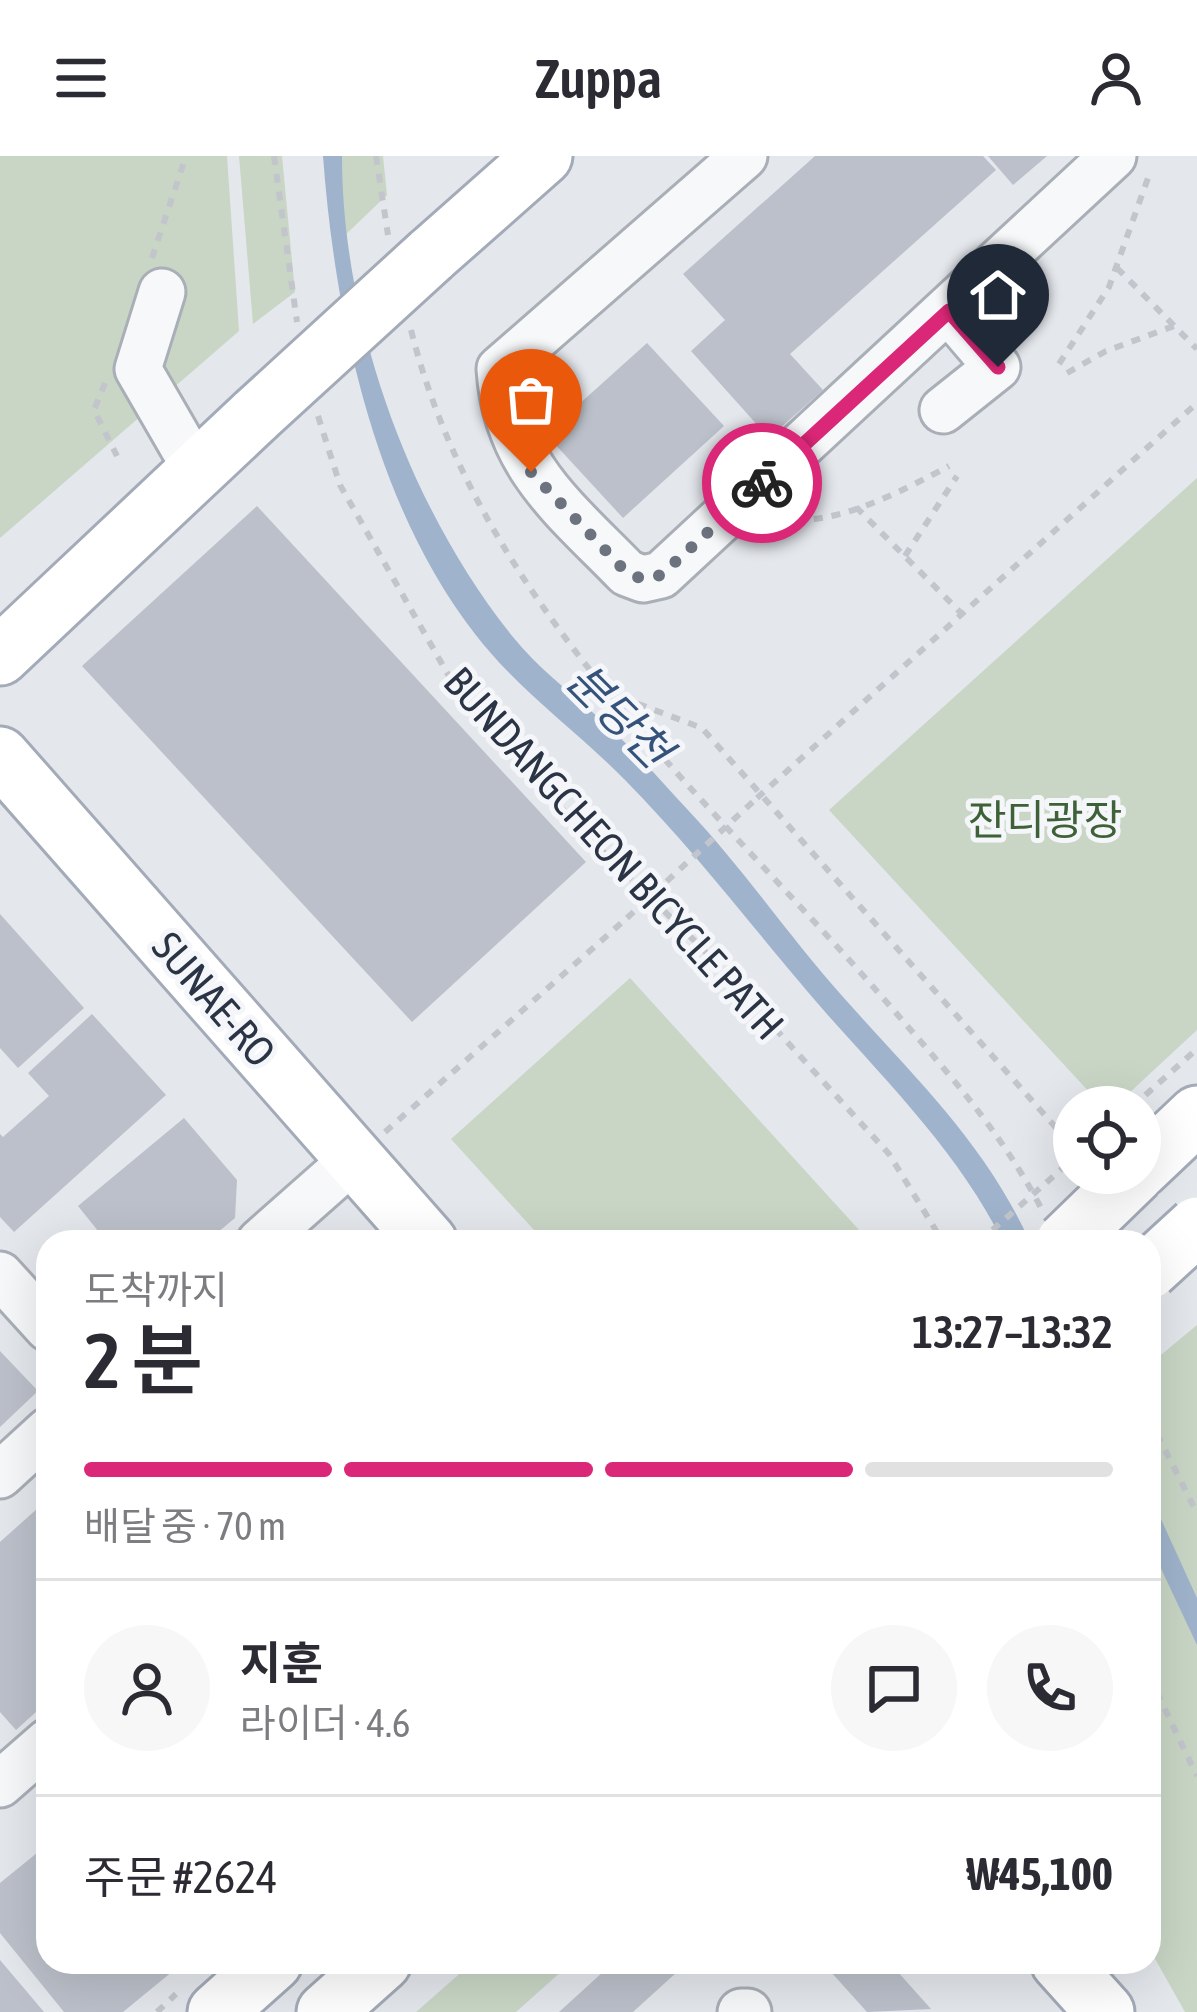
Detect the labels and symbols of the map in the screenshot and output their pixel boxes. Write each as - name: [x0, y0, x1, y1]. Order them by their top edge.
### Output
- pin: [947, 244, 1049, 367]
- pin: [480, 349, 582, 472]
- courier: [702, 423, 822, 543]
- water label: 분당천: [557, 653, 685, 781]
- street label: BUNDANGCHEON BICYCLE PATH: [434, 657, 794, 1049]
- park label: 잔디광장: [968, 796, 1122, 844]
- street label: SUNAE-RO: [143, 922, 285, 1076]

